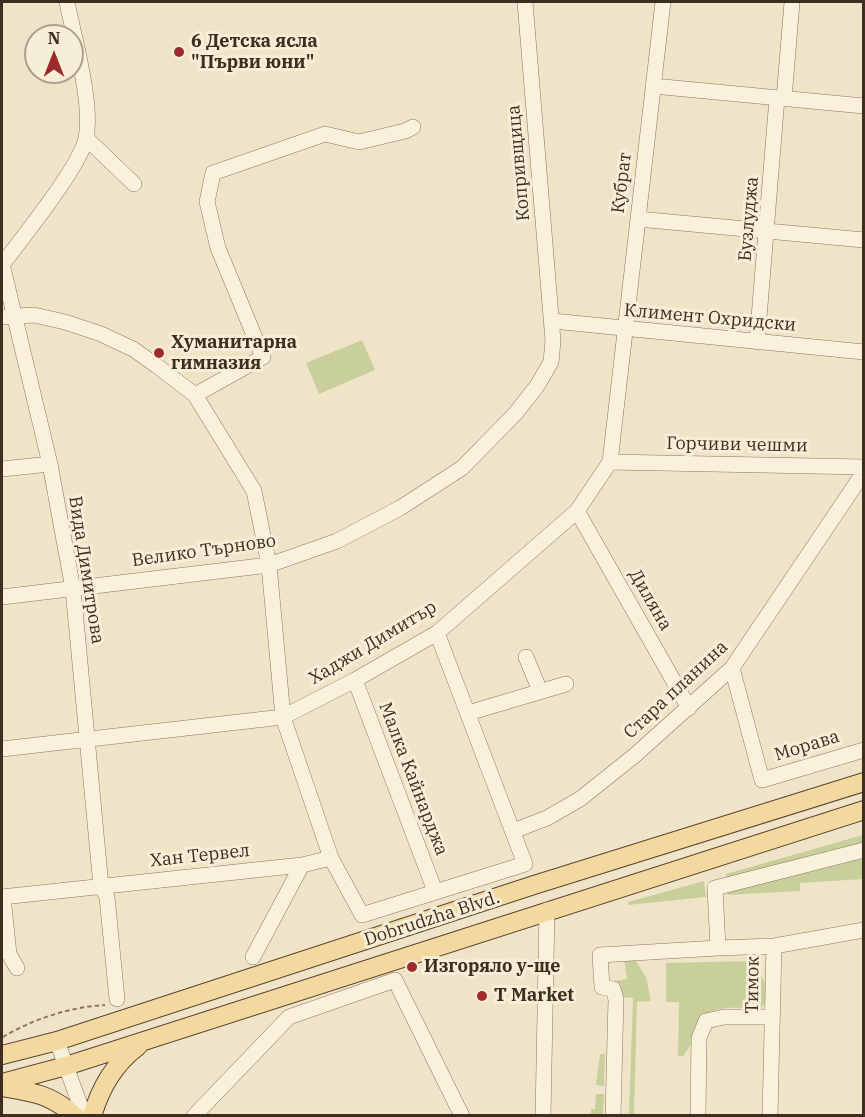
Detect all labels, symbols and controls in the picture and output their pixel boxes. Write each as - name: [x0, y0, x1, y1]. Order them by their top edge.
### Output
- north arrow: [24, 24, 84, 84]
- text: N: [48, 28, 60, 48]
- place label: 6 Детска ясла "Първи юни": [191, 31, 318, 74]
- marker: 6 Детска ясла "Първи юни": [172, 45, 186, 59]
- street label: Копривщица: [503, 104, 535, 222]
- street label: Кубрат: [608, 151, 636, 215]
- street label: Бузлуджа: [735, 176, 763, 262]
- street label: Климент Охридски: [623, 300, 797, 336]
- place label: Хуманитарна гимназия: [171, 332, 297, 374]
- marker: Хуманитарна гимназия: [152, 346, 166, 360]
- street label: Горчиви чешми: [666, 433, 808, 457]
- street label: Вида Димитрова: [64, 495, 108, 645]
- street label: Велико Търново: [131, 530, 277, 572]
- street label: Диляна: [624, 565, 676, 635]
- street label: Хаджи Димитър: [305, 596, 441, 690]
- street label: Стара планина: [620, 636, 732, 744]
- street label: Малка Кайнарджа: [374, 699, 452, 859]
- street label: Морава: [772, 726, 842, 766]
- street label: Хан Тервел: [149, 840, 251, 872]
- street label: Dobrudzha Blvd.: [361, 887, 503, 951]
- place label: Изгоряло у-ще: [424, 956, 560, 978]
- street label: Тимок: [742, 956, 764, 1014]
- marker: Изгоряло у-ще: [405, 960, 419, 974]
- place label: T Market: [494, 985, 574, 1007]
- marker: T Market: [475, 989, 489, 1003]

